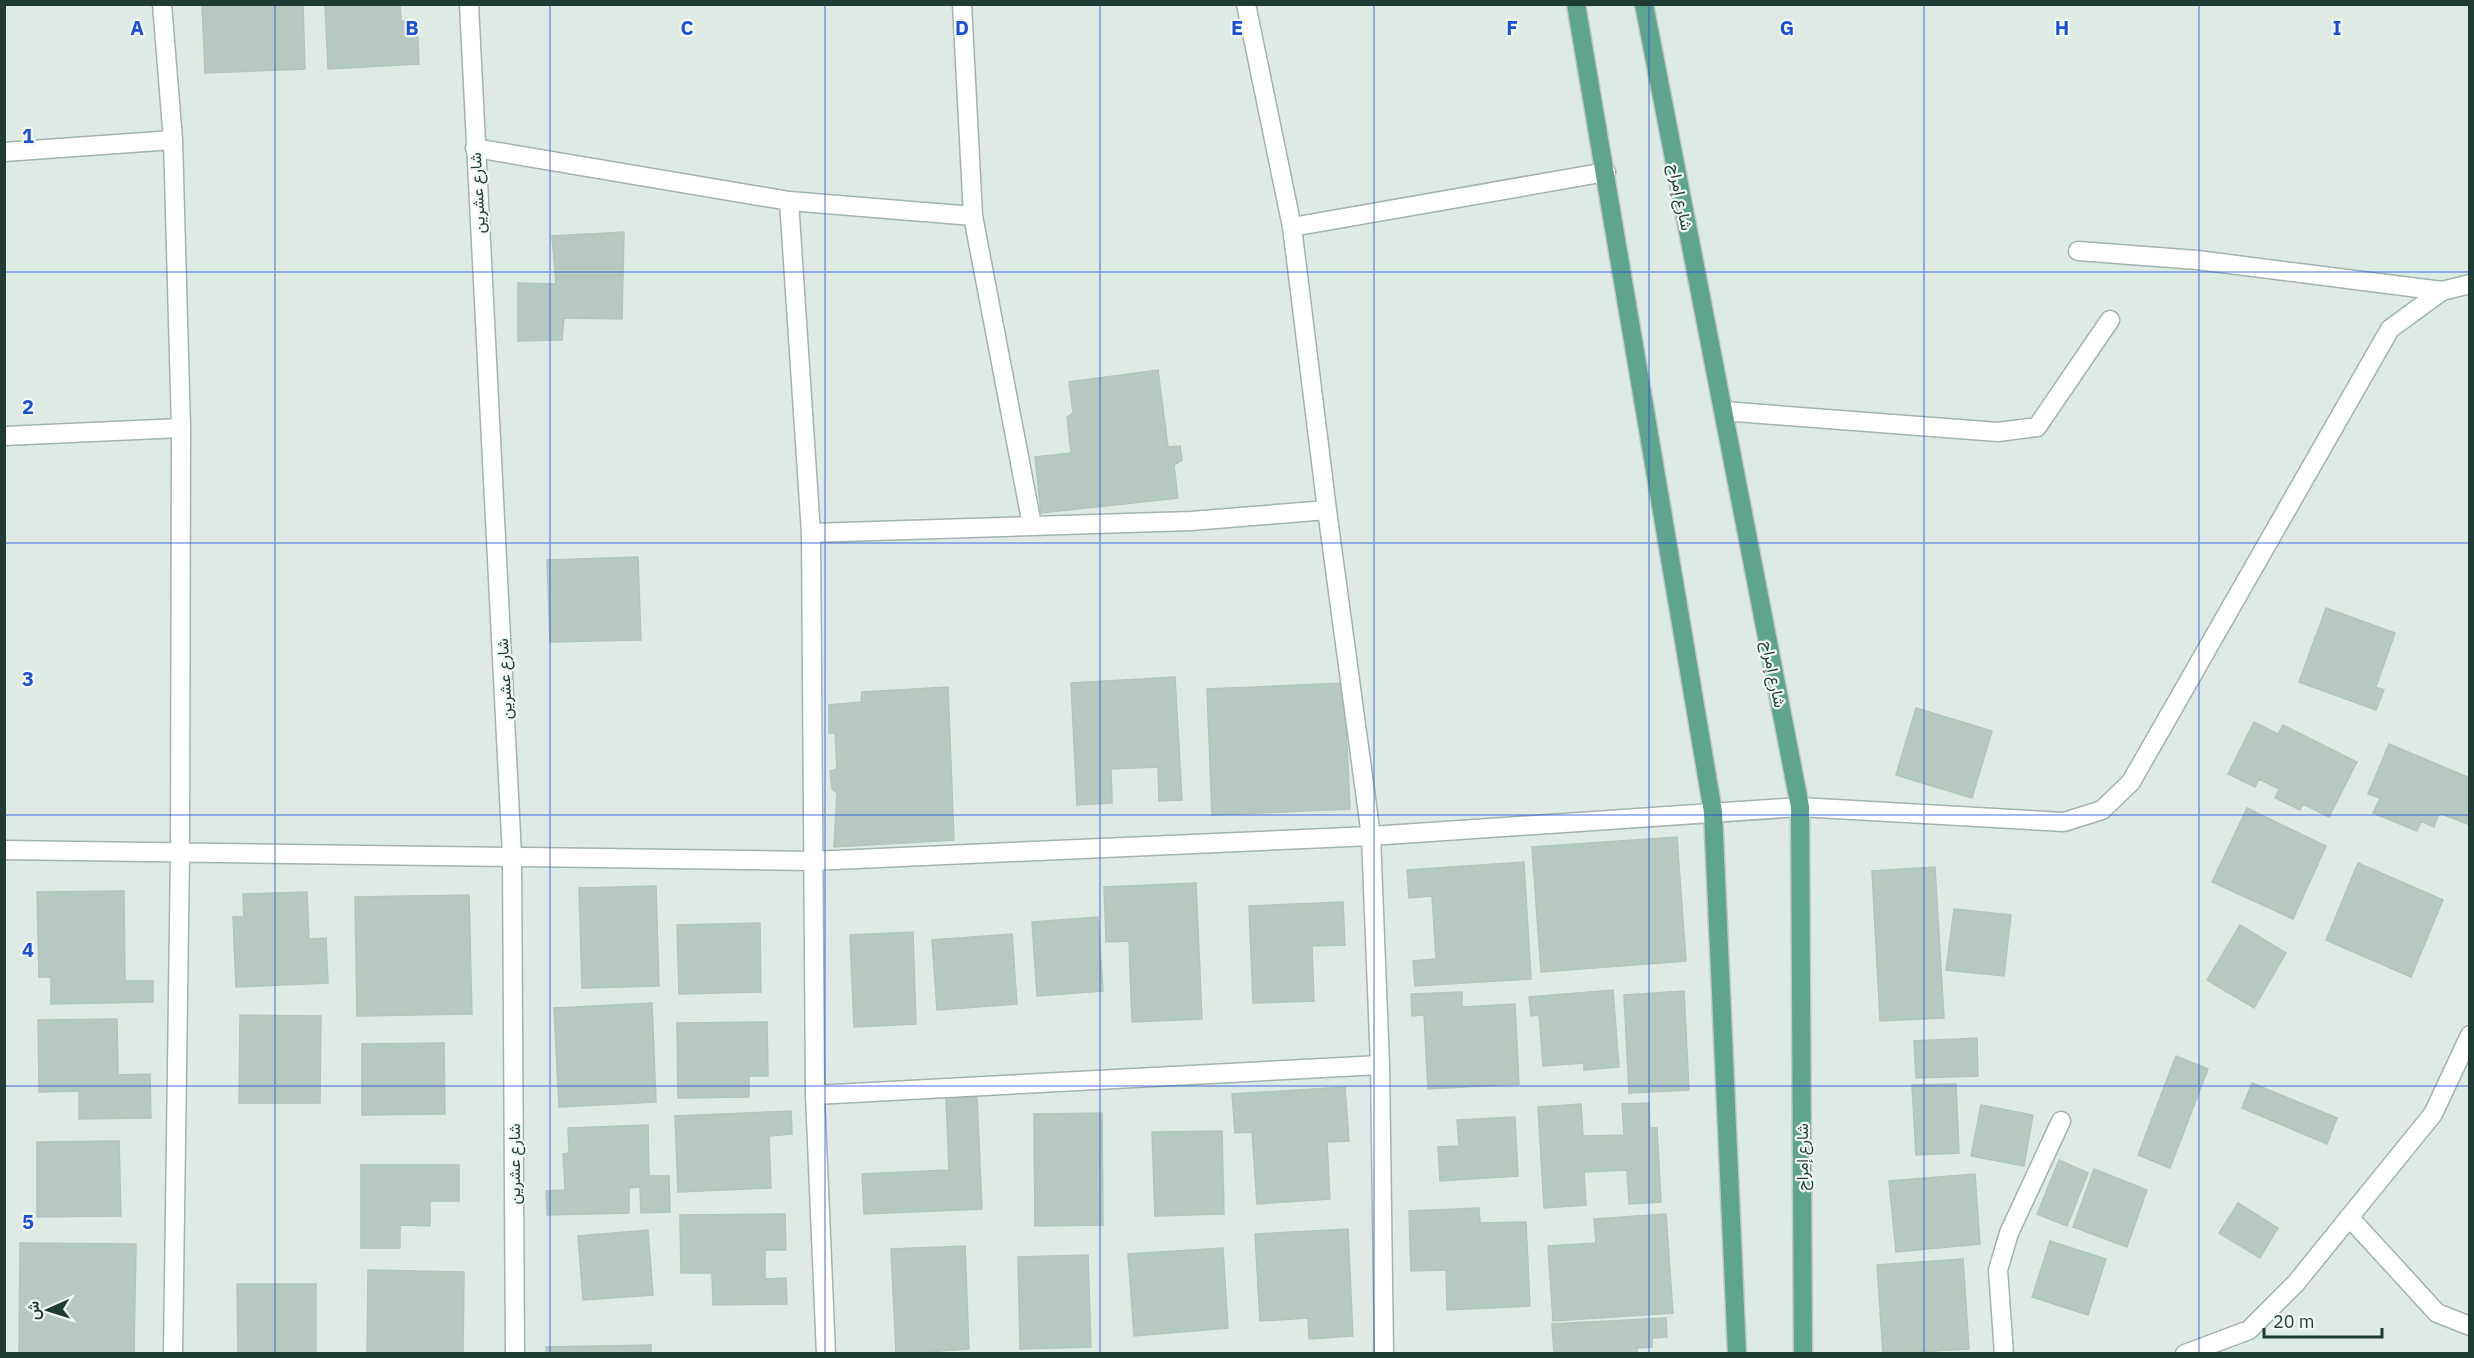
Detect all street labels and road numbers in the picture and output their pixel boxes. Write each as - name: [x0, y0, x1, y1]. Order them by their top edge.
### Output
- street label: شارع عشرين: [465, 152, 491, 234]
- street label: شارع إمراح: [1663, 162, 1697, 233]
- street label: شارع عشرين: [492, 638, 518, 720]
- street label: شارع إمراح: [1756, 639, 1790, 710]
- street label: شارع عشرين: [504, 1123, 526, 1205]
- street label: شارع إمراح: [1792, 1123, 1814, 1191]

